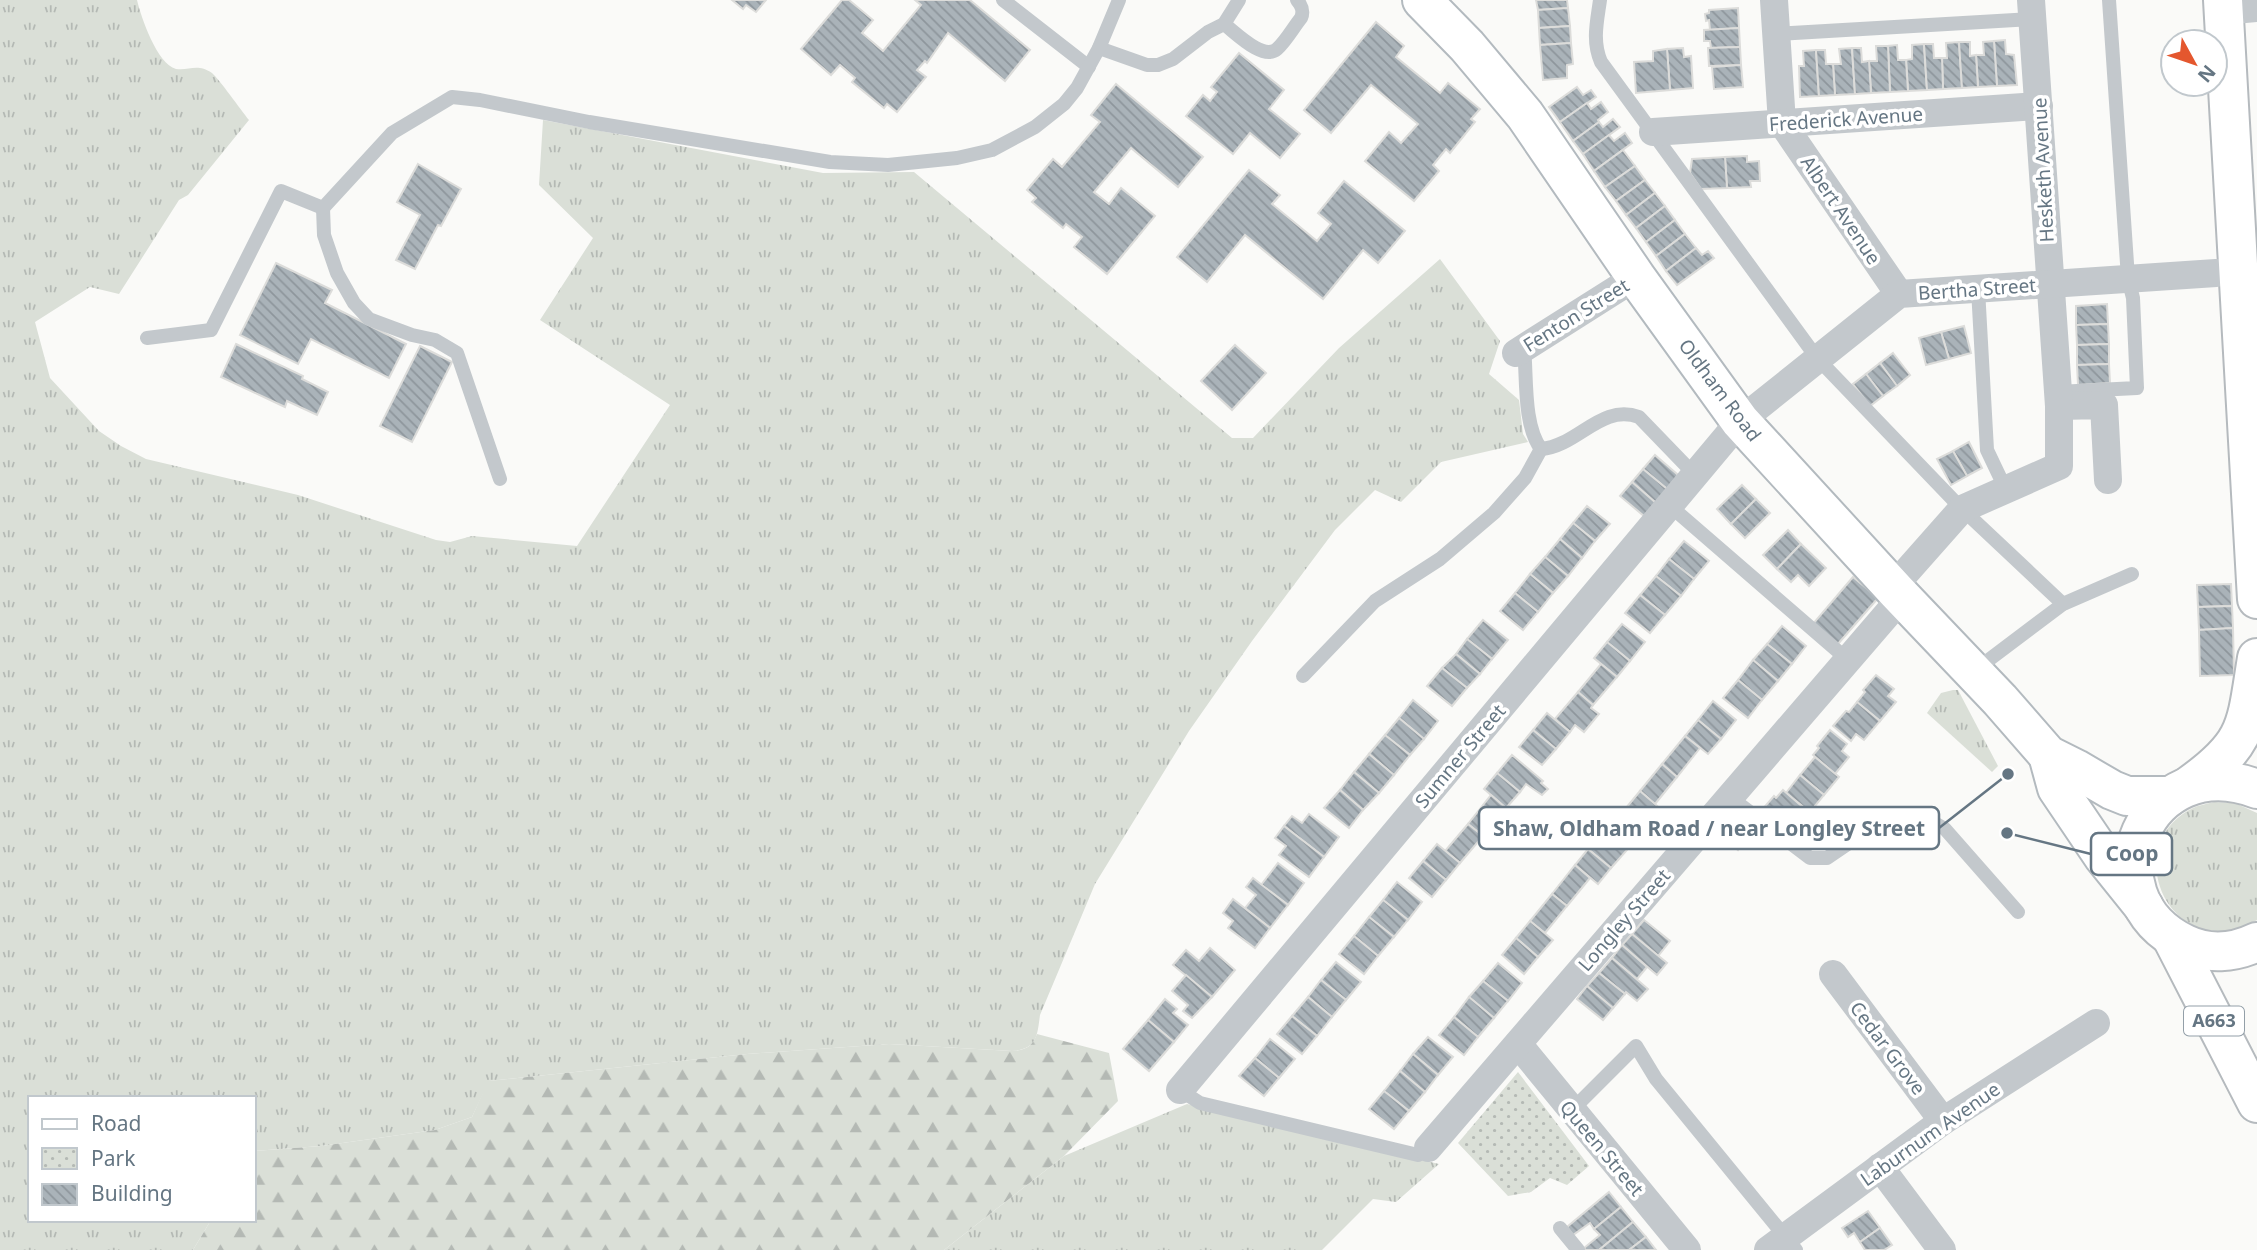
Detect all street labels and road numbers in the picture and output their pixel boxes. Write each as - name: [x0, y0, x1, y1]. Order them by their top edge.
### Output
- street label: Hesketh Avenue: [2026, 97, 2060, 243]
- street label: Frederick Avenue: [1768, 101, 1924, 137]
- street label: Albert Avenue: [1795, 151, 1887, 269]
- street label: Fenton Street: [1518, 272, 1634, 358]
- street label: Bertha Street: [1917, 272, 2037, 306]
- street label: Oldham Road: [1673, 333, 1767, 447]
- street label: Sumner Street: [1409, 698, 1511, 813]
- street label: Longley Street: [1572, 863, 1676, 977]
- street label: Cedar Grove: [1844, 996, 1932, 1100]
- road number: A663: [2184, 1006, 2244, 1036]
- street label: Laburnum Avenue: [1855, 1076, 2005, 1192]
- street label: Queen Street: [1554, 1095, 1650, 1202]

